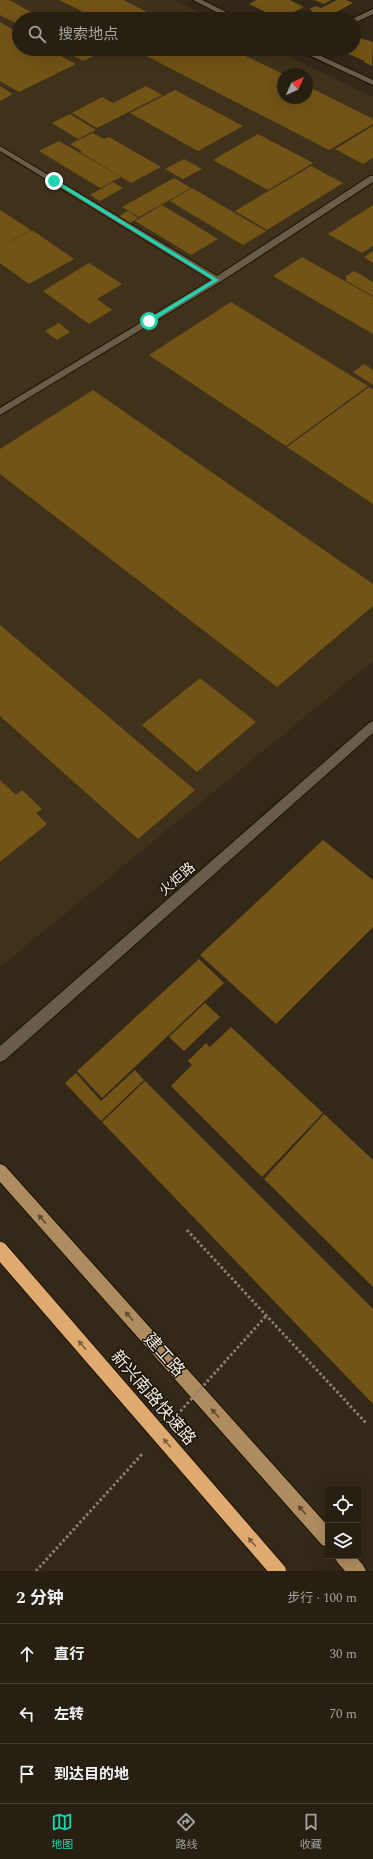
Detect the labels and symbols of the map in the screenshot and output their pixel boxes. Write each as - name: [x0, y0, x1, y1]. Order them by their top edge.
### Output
- north arrow: [277, 68, 313, 104]
- route end: [45, 172, 63, 190]
- route start: [140, 312, 158, 330]
- street label: 火炬路: [154, 857, 200, 901]
- one-way arrow: [38, 1214, 47, 1224]
- one-way arrow: [124, 1311, 134, 1321]
- street label: 建工路: [137, 1327, 191, 1383]
- one-way arrow: [78, 1340, 87, 1350]
- street label: 新兴南路快速路: [104, 1345, 202, 1451]
- one-way arrow: [211, 1408, 220, 1418]
- one-way arrow: [163, 1438, 172, 1449]
- one-way arrow: [297, 1505, 307, 1515]
- one-way arrow: [248, 1536, 257, 1547]

